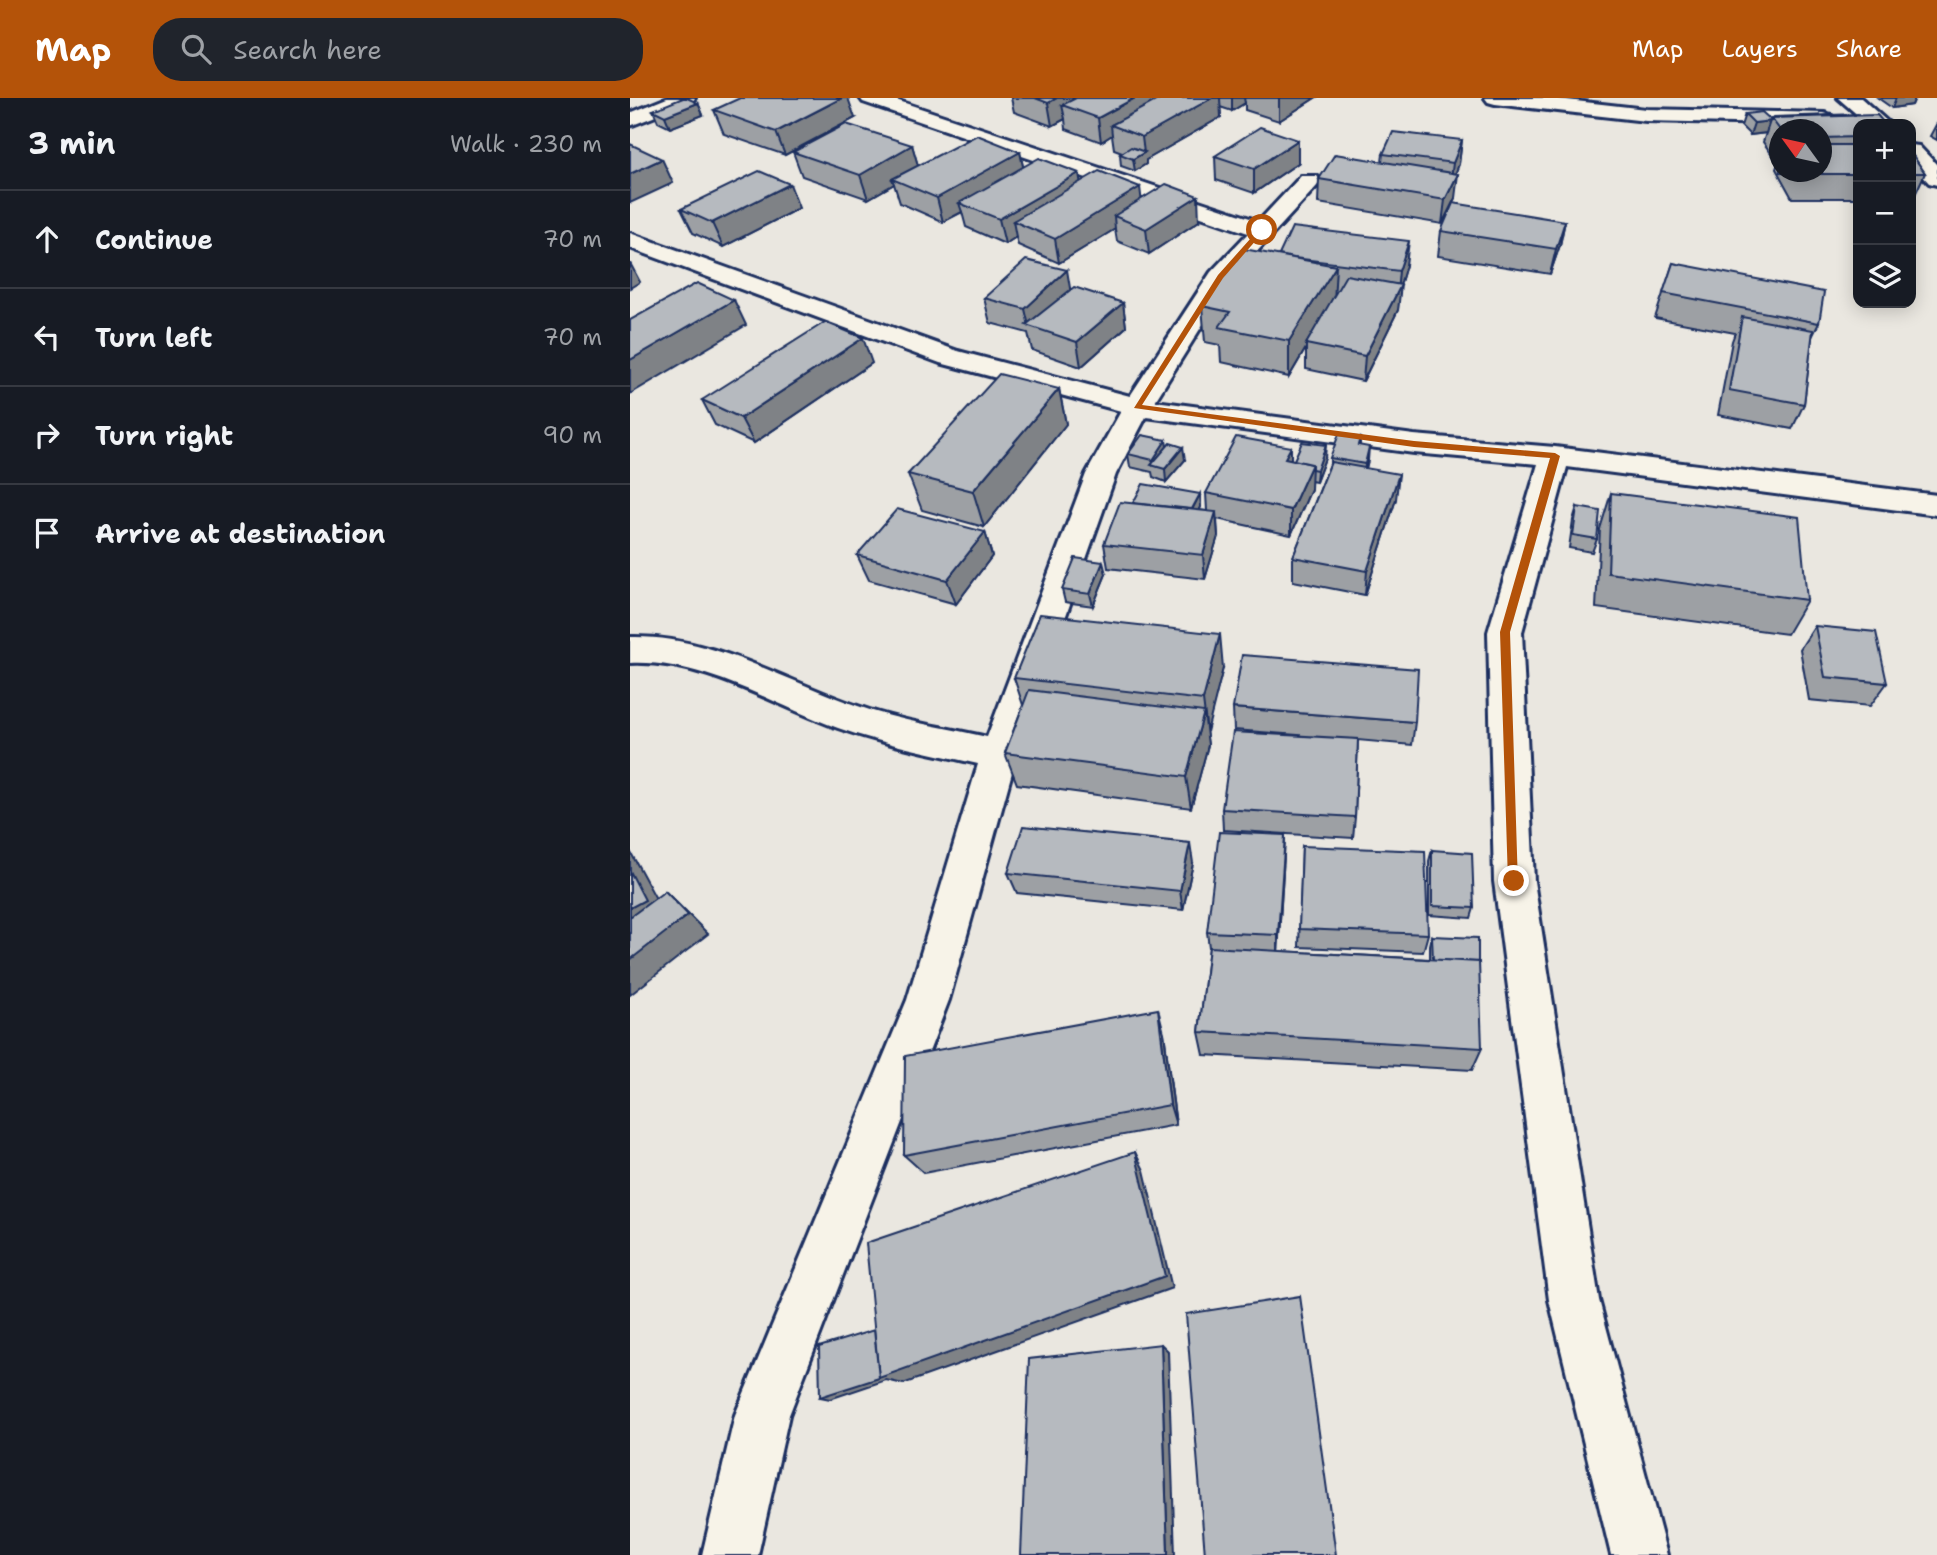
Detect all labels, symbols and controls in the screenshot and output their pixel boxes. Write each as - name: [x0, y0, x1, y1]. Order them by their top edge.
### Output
- search box: [153, 18, 643, 81]
- text: Map: [35, 27, 111, 72]
- icon: search: [177, 30, 215, 68]
- text: Search here: [233, 32, 382, 67]
- text: Map: [1632, 33, 1683, 65]
- text: Layers: [1721, 33, 1798, 65]
- text: Share: [1836, 33, 1902, 65]
- north arrow: [1769, 119, 1832, 182]
- map controls: [1853, 119, 1916, 308]
- button: +: [1853, 119, 1916, 182]
- text: 3 min: [28, 123, 115, 164]
- text: Walk · 230 m: [450, 129, 602, 159]
- button: −: [1853, 182, 1916, 245]
- route start: [1246, 214, 1277, 245]
- icon: ahead: [28, 220, 66, 258]
- text: Continue: [95, 222, 213, 257]
- text: 70 m: [543, 224, 602, 254]
- button: layers: [1853, 245, 1916, 308]
- icon: left: [28, 318, 66, 356]
- text: Turn left: [95, 320, 212, 355]
- text: 70 m: [543, 322, 602, 352]
- icon: right: [28, 416, 66, 454]
- text: Turn right: [95, 418, 233, 453]
- text: 90 m: [542, 420, 602, 450]
- icon: arrive: [28, 514, 66, 552]
- text: Arrive at destination: [95, 516, 385, 551]
- route end: [1498, 865, 1529, 896]

